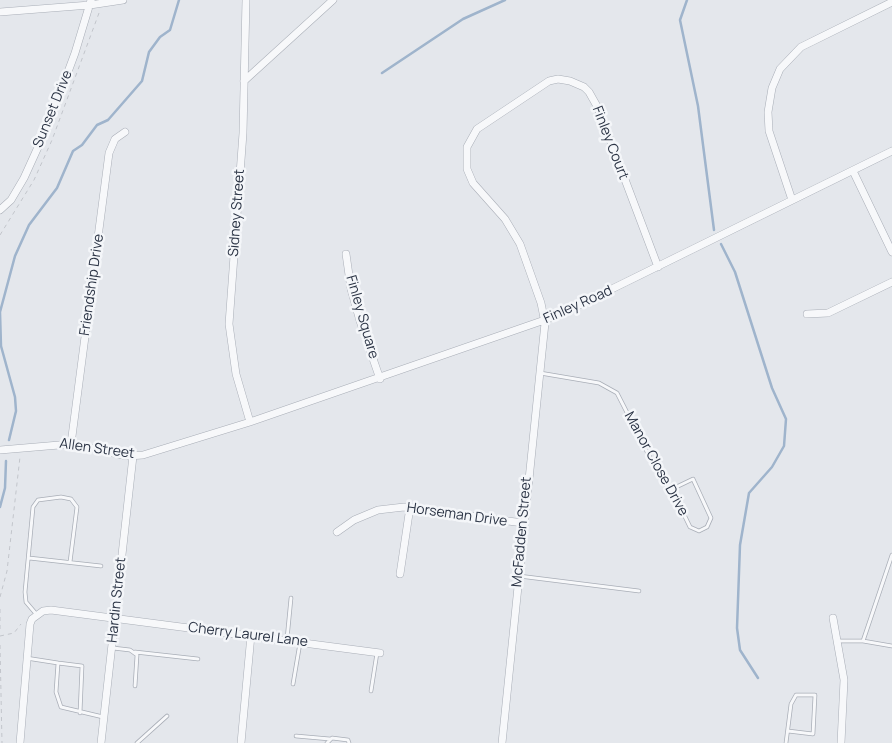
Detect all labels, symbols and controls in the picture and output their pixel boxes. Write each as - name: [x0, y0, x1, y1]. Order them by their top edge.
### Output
- street label: Sunset Drive: [30, 68, 76, 150]
- street label: Finley Court: [588, 104, 632, 182]
- street label: Sidney Street: [226, 169, 248, 257]
- street label: Friendship Drive: [77, 233, 107, 337]
- street label: Finley Square: [342, 273, 382, 361]
- street label: Finley Road: [541, 282, 615, 328]
- street label: Manor Close Drive: [620, 409, 692, 519]
- street label: Allen Street: [58, 435, 136, 463]
- street label: McFadden Street: [509, 476, 535, 588]
- street label: Horseman Drive: [406, 500, 508, 530]
- street label: Hardin Street: [104, 556, 130, 644]
- street label: Cherry Laurel Lane: [187, 619, 309, 651]

